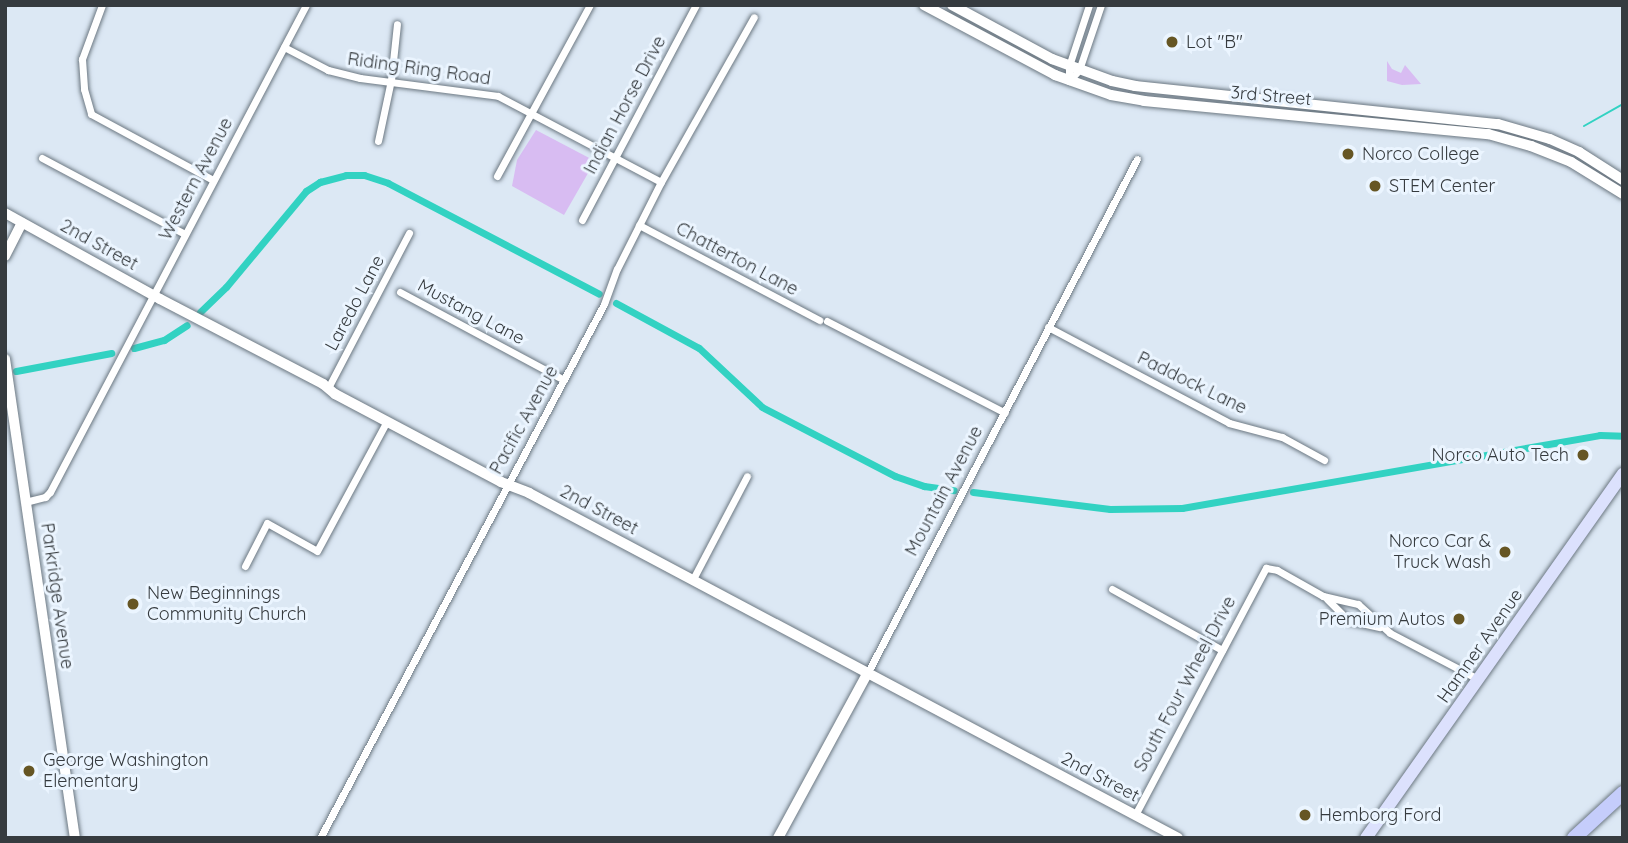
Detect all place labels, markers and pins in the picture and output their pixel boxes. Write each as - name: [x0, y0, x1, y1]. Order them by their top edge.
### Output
- place label: Lot "B": [1186, 31, 1243, 53]
- marker: Lot "B": [1164, 34, 1180, 50]
- place label: Norco College: [1362, 143, 1479, 165]
- marker: Norco College: [1340, 146, 1356, 162]
- place label: STEM Center: [1389, 175, 1495, 197]
- marker: STEM Center: [1367, 178, 1383, 194]
- place label: Norco Auto Tech: [1431, 444, 1569, 466]
- marker: Norco Auto Tech: [1575, 447, 1591, 463]
- place label: Norco Car & Truck Wash: [1389, 531, 1491, 574]
- marker: Norco Car & Truck Wash: [1497, 544, 1513, 560]
- place label: New Beginnings Community Church: [147, 583, 306, 626]
- marker: New Beginnings Community Church: [125, 596, 141, 612]
- place label: Premium Autos: [1319, 608, 1445, 630]
- marker: Premium Autos: [1451, 611, 1467, 627]
- place label: George Washington Elementary: [43, 750, 209, 792]
- marker: George Washington Elementary: [21, 763, 37, 779]
- place label: Hemborg Ford: [1319, 804, 1441, 826]
- marker: Hemborg Ford: [1297, 807, 1313, 823]

